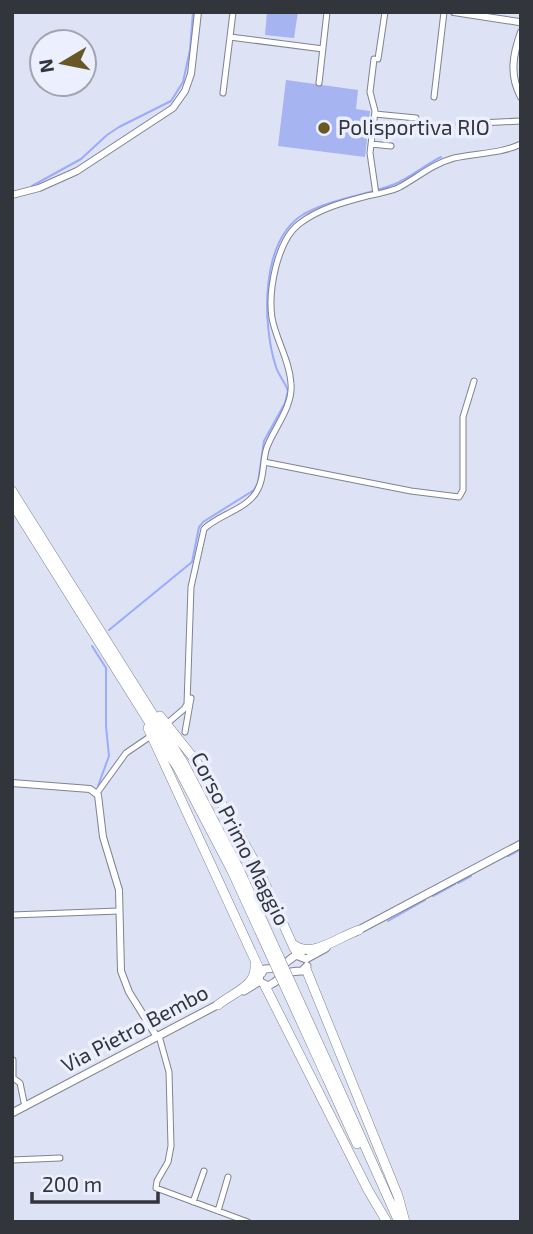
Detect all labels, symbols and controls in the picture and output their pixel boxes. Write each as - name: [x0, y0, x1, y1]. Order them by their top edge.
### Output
- north arrow: [28, 28, 98, 98]
- text: N: [33, 57, 58, 75]
- place label: Polisportiva RIO: [338, 114, 490, 139]
- marker: Polisportiva RIO: [316, 120, 332, 136]
- street label: Corso Primo Maggio: [187, 747, 296, 929]
- street label: Via Pietro Bembo: [57, 979, 212, 1077]
- scale bar: [32, 1160, 158, 1204]
- text: 200 m: [42, 1171, 102, 1196]

